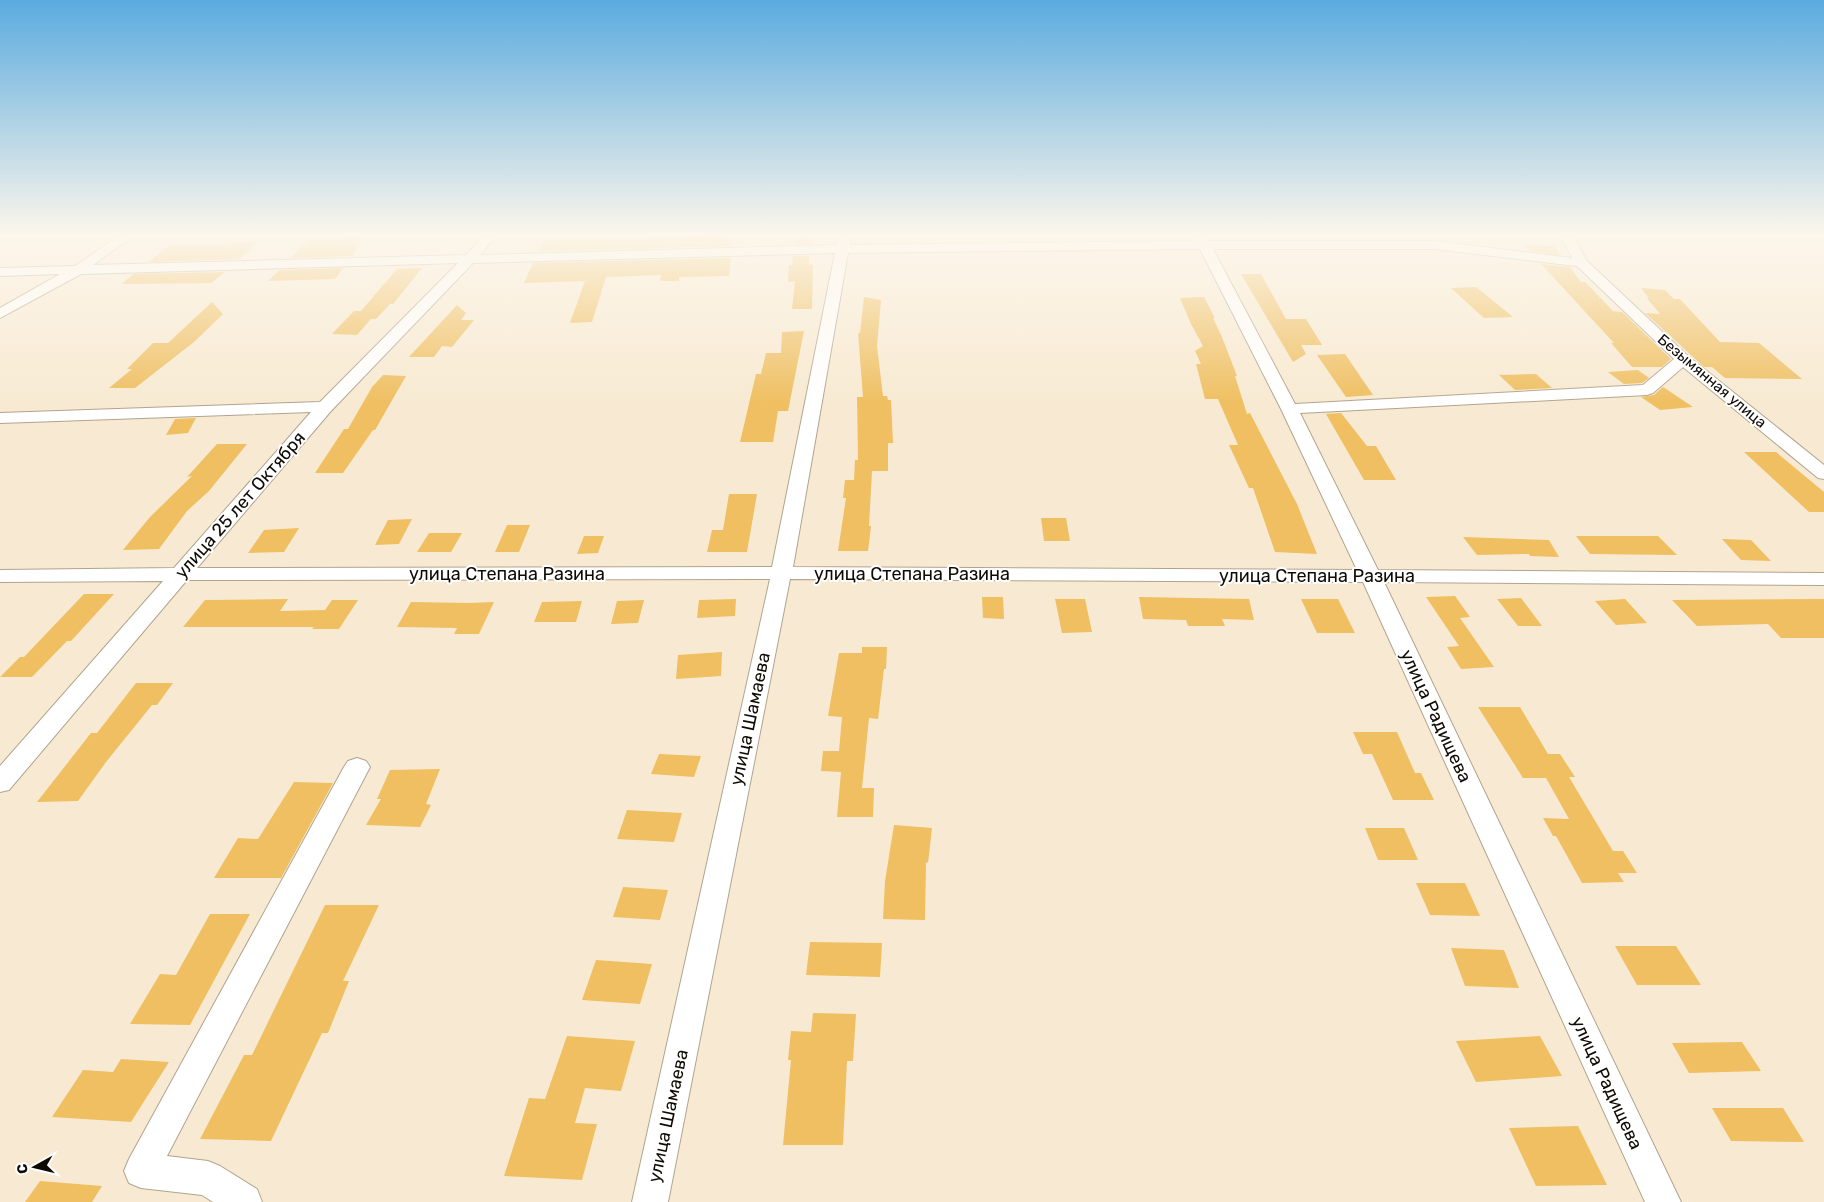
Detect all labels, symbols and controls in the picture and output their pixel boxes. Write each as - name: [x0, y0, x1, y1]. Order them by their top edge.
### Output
- street label: Безымянная улица: [1654, 330, 1770, 432]
- street label: улица 25 лет Октября: [170, 427, 310, 583]
- street label: улица Степана Разина: [409, 563, 605, 585]
- street label: улица Степана Разина: [814, 563, 1010, 585]
- street label: улица Степана Разина: [1219, 565, 1415, 587]
- street label: улица Радищева: [1396, 646, 1476, 786]
- street label: улица Шамаева: [725, 650, 775, 788]
- street label: улица Радищева: [1567, 1013, 1647, 1153]
- street label: улица Шамаева: [643, 1047, 693, 1185]
- north arrow: [10, 1142, 60, 1192]
- text: С: [13, 1163, 32, 1175]

